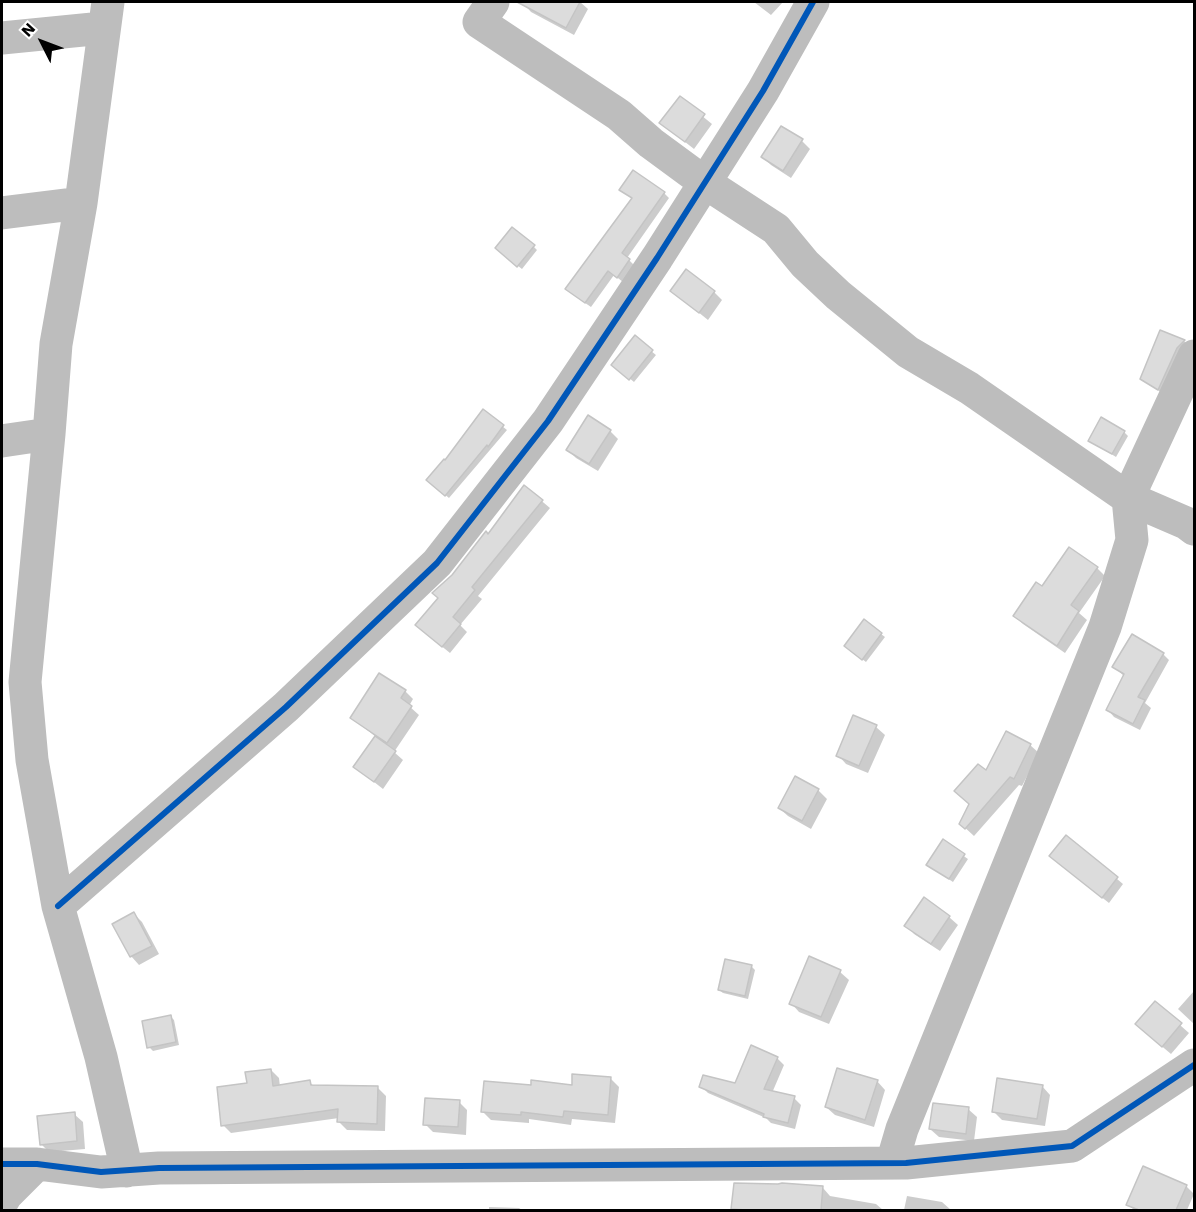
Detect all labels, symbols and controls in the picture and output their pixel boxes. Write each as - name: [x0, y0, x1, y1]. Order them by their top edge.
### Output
- north arrow: [12, 12, 72, 72]
- text: N: [17, 19, 39, 40]

